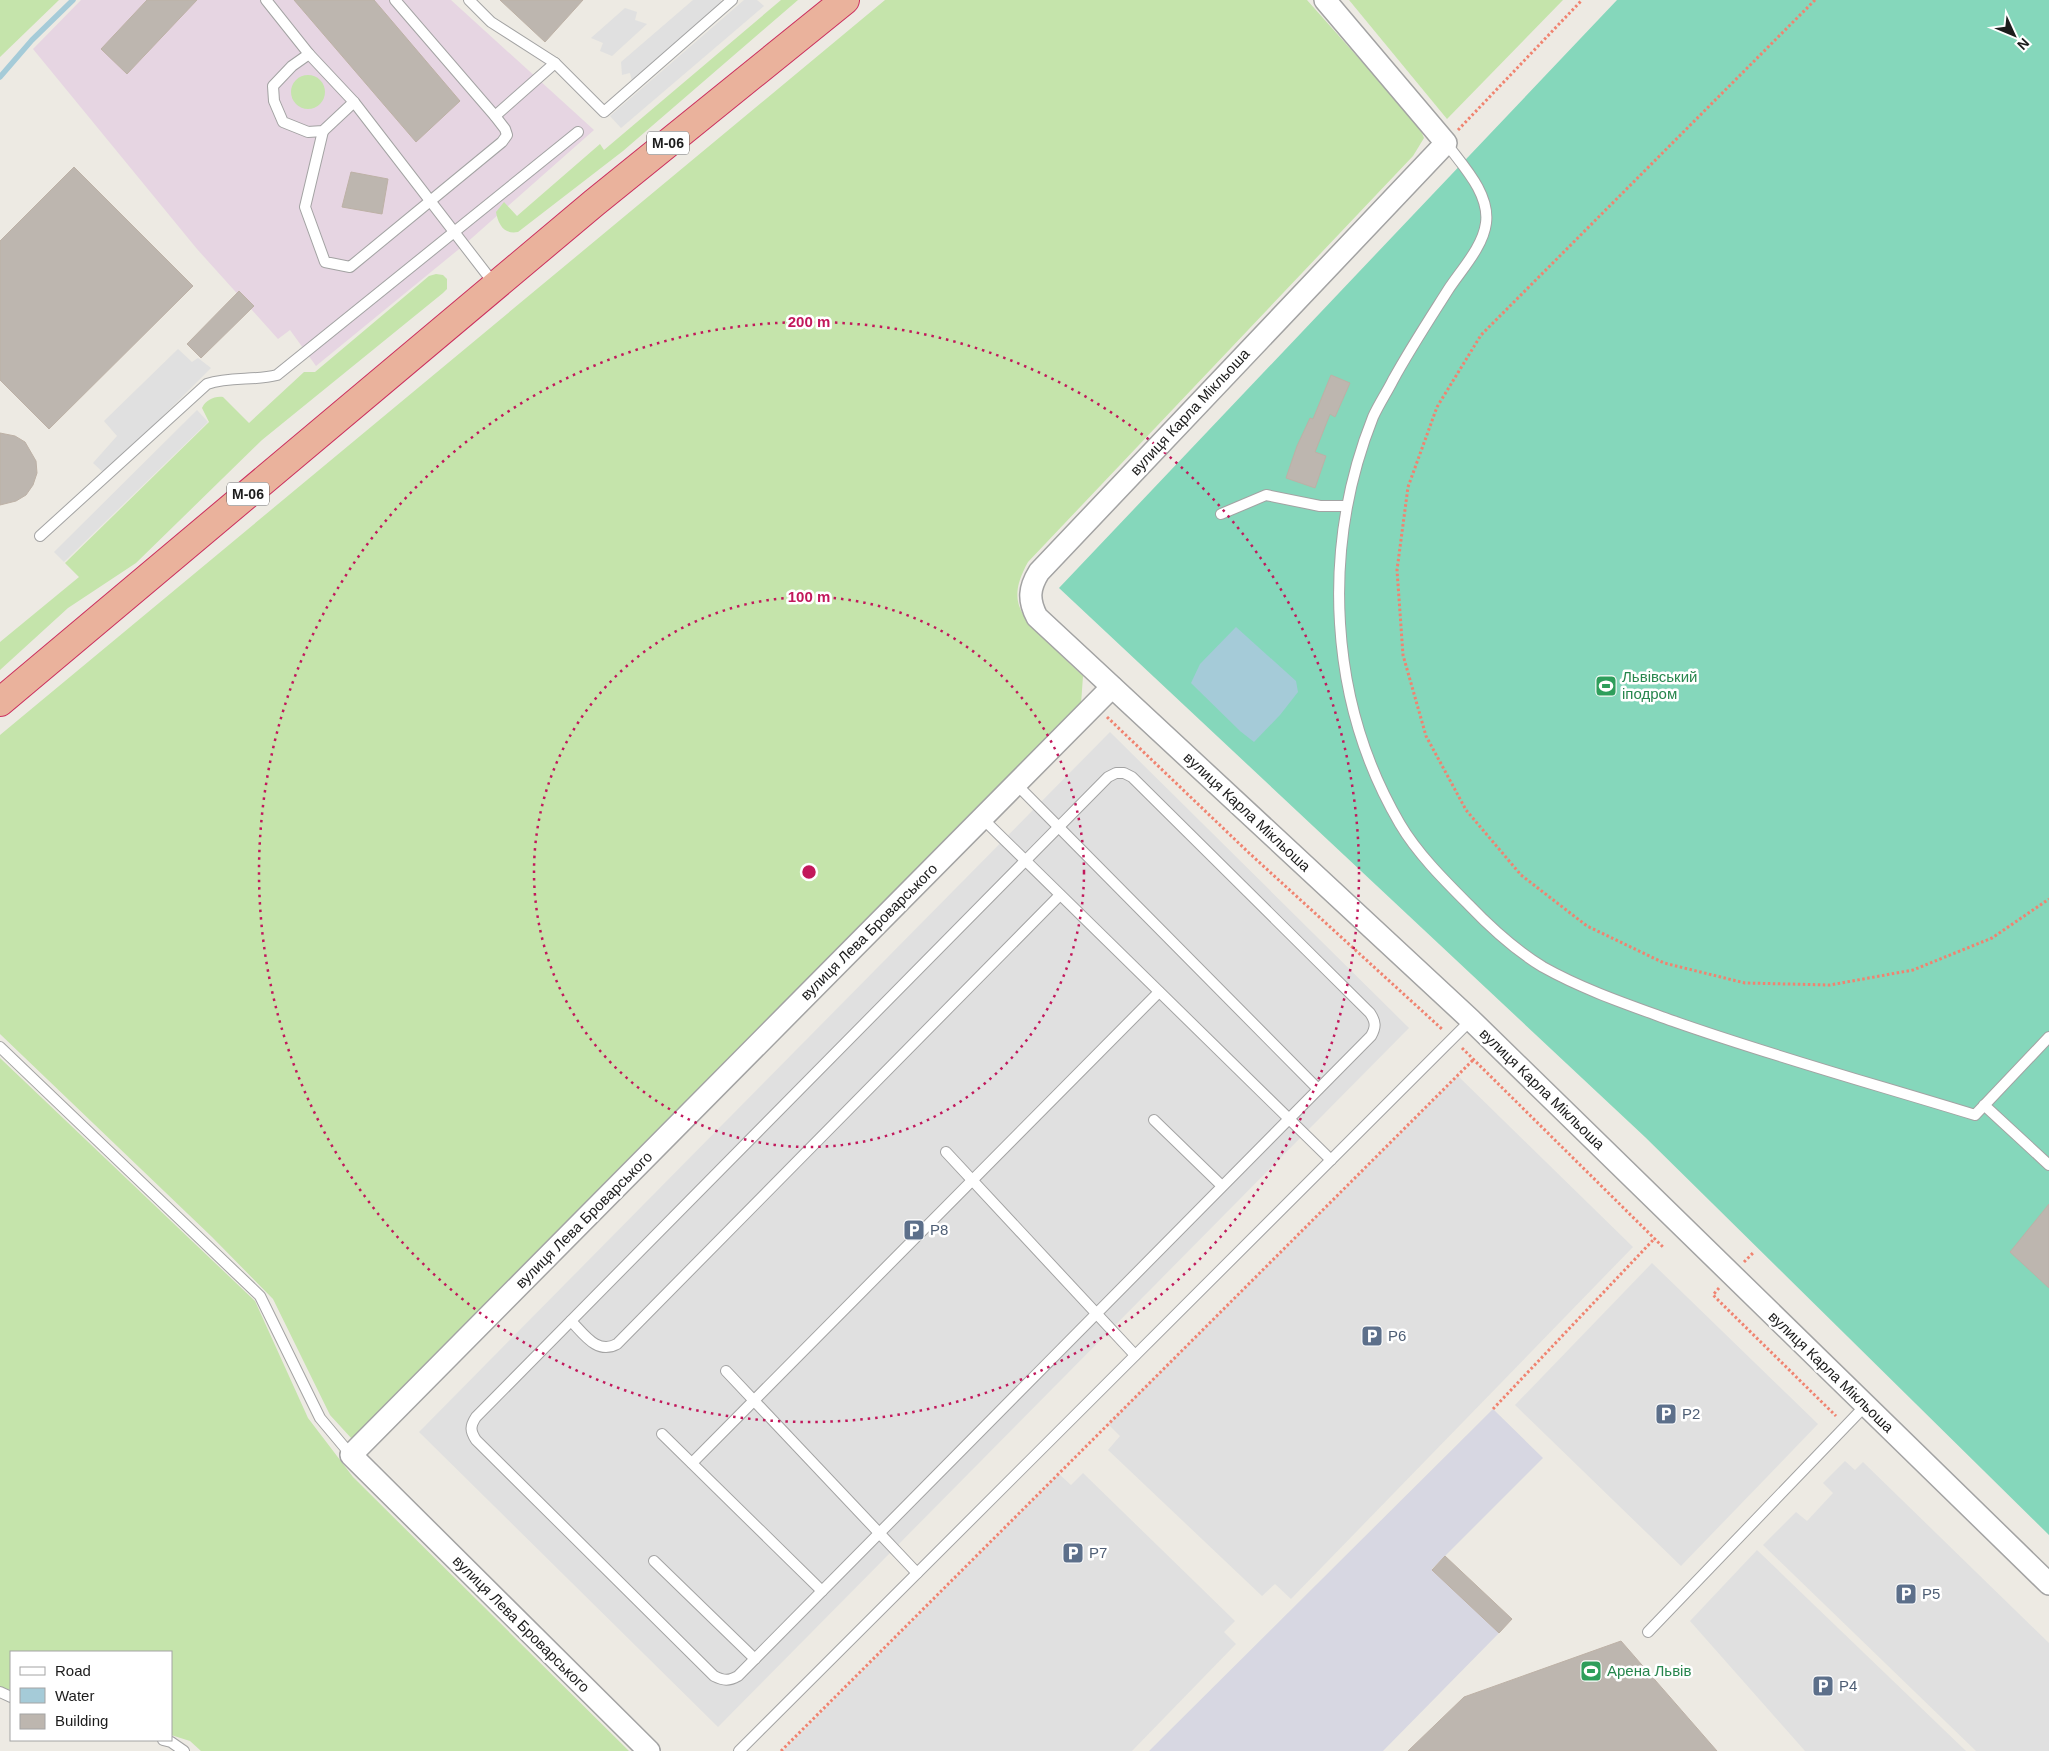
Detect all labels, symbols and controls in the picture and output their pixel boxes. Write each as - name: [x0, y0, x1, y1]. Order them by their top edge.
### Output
- north arrow: [1989, 10, 2039, 60]
- text: N: [2014, 35, 2033, 53]
- road number: М-06: [647, 132, 689, 154]
- text: 200 m: [788, 313, 830, 330]
- street label: вулиця Карла Мікльоша: [1127, 344, 1253, 478]
- road number: М-06: [227, 482, 269, 506]
- text: 100 m: [788, 588, 830, 605]
- place label: Львівський іподром: [1622, 668, 1697, 702]
- sports icon: Львівський іподром: [1594, 674, 1618, 698]
- street label: вулиця Карла Мікльоша: [1181, 749, 1315, 875]
- street label: вулиця Лева Броварського: [797, 860, 940, 1003]
- centre of rings: [800, 863, 818, 881]
- street label: вулиця Карла Мікльоша: [1476, 1025, 1609, 1153]
- street label: вулиця Лева Броварського: [512, 1148, 655, 1291]
- parking icon: P8: [902, 1218, 926, 1242]
- place label: P8: [930, 1221, 948, 1238]
- street label: вулиця Карла Мікльоша: [1765, 1308, 1898, 1436]
- parking icon: P6: [1360, 1324, 1384, 1348]
- place label: P6: [1388, 1327, 1406, 1344]
- parking icon: P2: [1654, 1402, 1678, 1426]
- place label: P2: [1682, 1405, 1700, 1422]
- parking icon: P7: [1061, 1541, 1085, 1565]
- place label: P7: [1089, 1544, 1107, 1561]
- street label: вулиця Лева Броварського: [450, 1552, 593, 1695]
- parking icon: P5: [1894, 1582, 1918, 1606]
- place label: P5: [1922, 1585, 1940, 1602]
- legend: [10, 1651, 172, 1741]
- sports icon: Арена Львів: [1579, 1659, 1603, 1683]
- text: Road: [55, 1662, 91, 1679]
- place label: Арена Львів: [1607, 1662, 1691, 1679]
- parking icon: P4: [1811, 1674, 1835, 1698]
- place label: P4: [1839, 1677, 1857, 1694]
- text: Water: [55, 1687, 94, 1704]
- text: Building: [55, 1712, 108, 1729]

